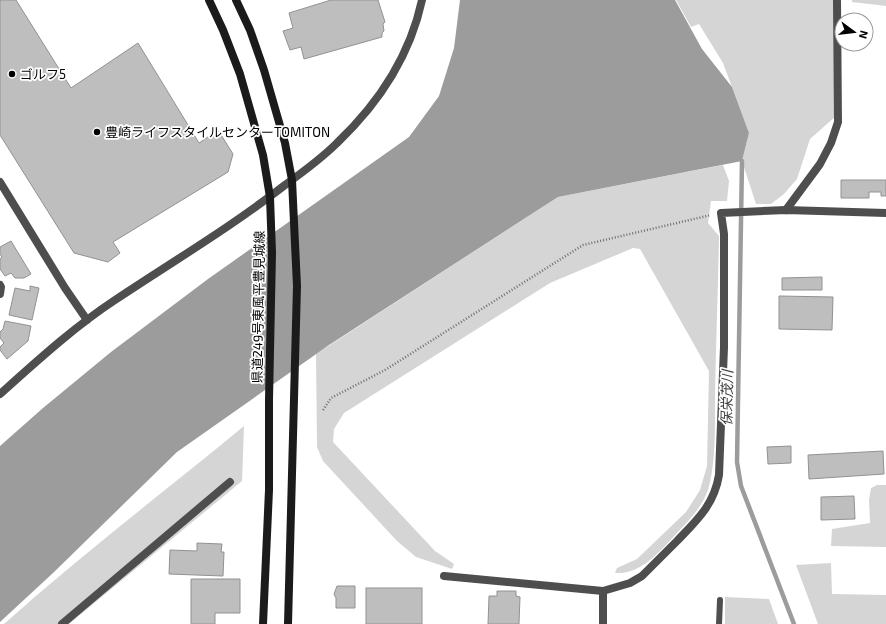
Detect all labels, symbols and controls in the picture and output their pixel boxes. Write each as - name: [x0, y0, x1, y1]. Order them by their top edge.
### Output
- north arrow: [834, 12, 874, 52]
- text: N: [857, 29, 871, 40]
- place label: ゴルフ5: [20, 66, 66, 82]
- marker: ゴルフ5: [7, 69, 17, 79]
- place label: 豊崎ライフスタイルセンターTOMITON: [105, 124, 330, 140]
- marker: 豊崎ライフスタイルセンターTOMITON: [92, 127, 102, 137]
- street label: 県道249号東風平豊見城線: [249, 230, 267, 384]
- water label: 保栄茂川: [718, 368, 736, 426]

